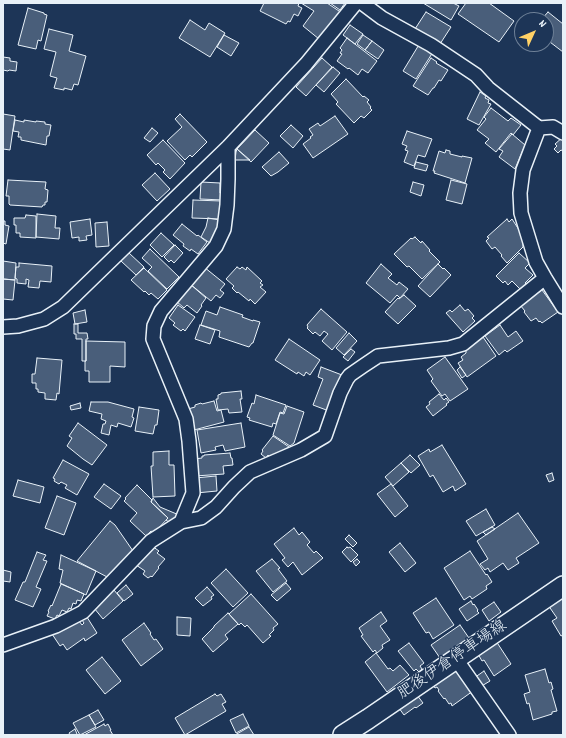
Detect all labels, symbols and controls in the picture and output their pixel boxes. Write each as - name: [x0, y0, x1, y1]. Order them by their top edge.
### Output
- north arrow: [514, 12, 554, 52]
- text: N: [534, 17, 550, 32]
- street label: 肥後伊倉停車場線: [395, 617, 511, 705]

